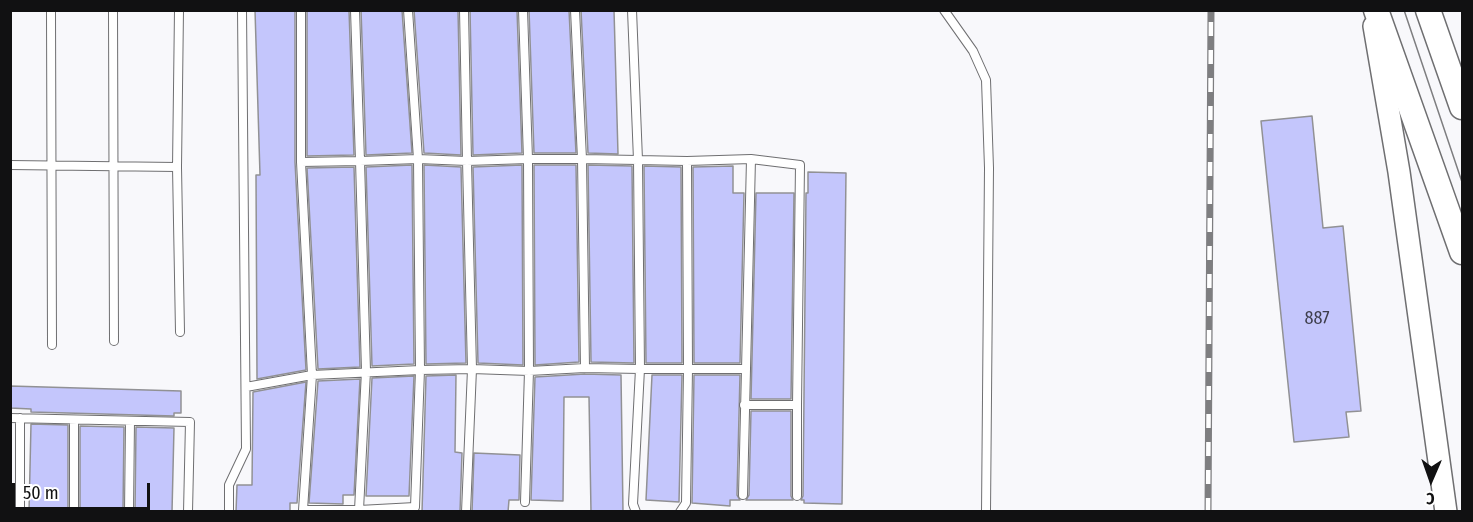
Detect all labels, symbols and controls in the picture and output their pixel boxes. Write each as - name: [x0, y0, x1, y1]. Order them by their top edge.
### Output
- house number: 887: [1304, 308, 1330, 330]
- north arrow: [1401, 450, 1461, 510]
- scale bar: [15, 471, 153, 509]
- text: 50 m: [23, 482, 59, 504]
- text: С: [1426, 489, 1435, 508]

